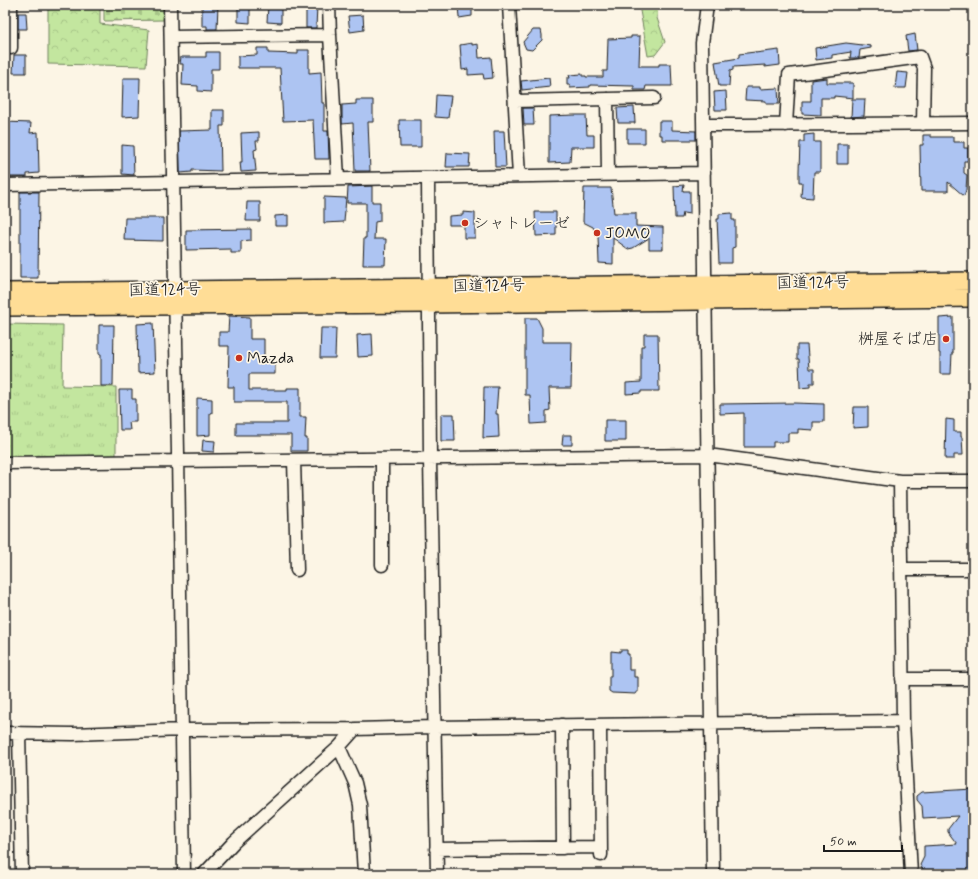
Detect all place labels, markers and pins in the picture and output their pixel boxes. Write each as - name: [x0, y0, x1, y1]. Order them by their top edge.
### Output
- place label: シャトレーゼ: [473, 213, 570, 234]
- marker: シャトレーゼ: [460, 218, 470, 228]
- place label: JOMO: [605, 223, 650, 244]
- marker: JOMO: [592, 228, 602, 238]
- place label: 桝屋そば店: [858, 329, 938, 350]
- marker: 桝屋そば店: [941, 334, 951, 344]
- place label: Mazda: [247, 348, 294, 369]
- marker: Mazda: [234, 353, 244, 363]

